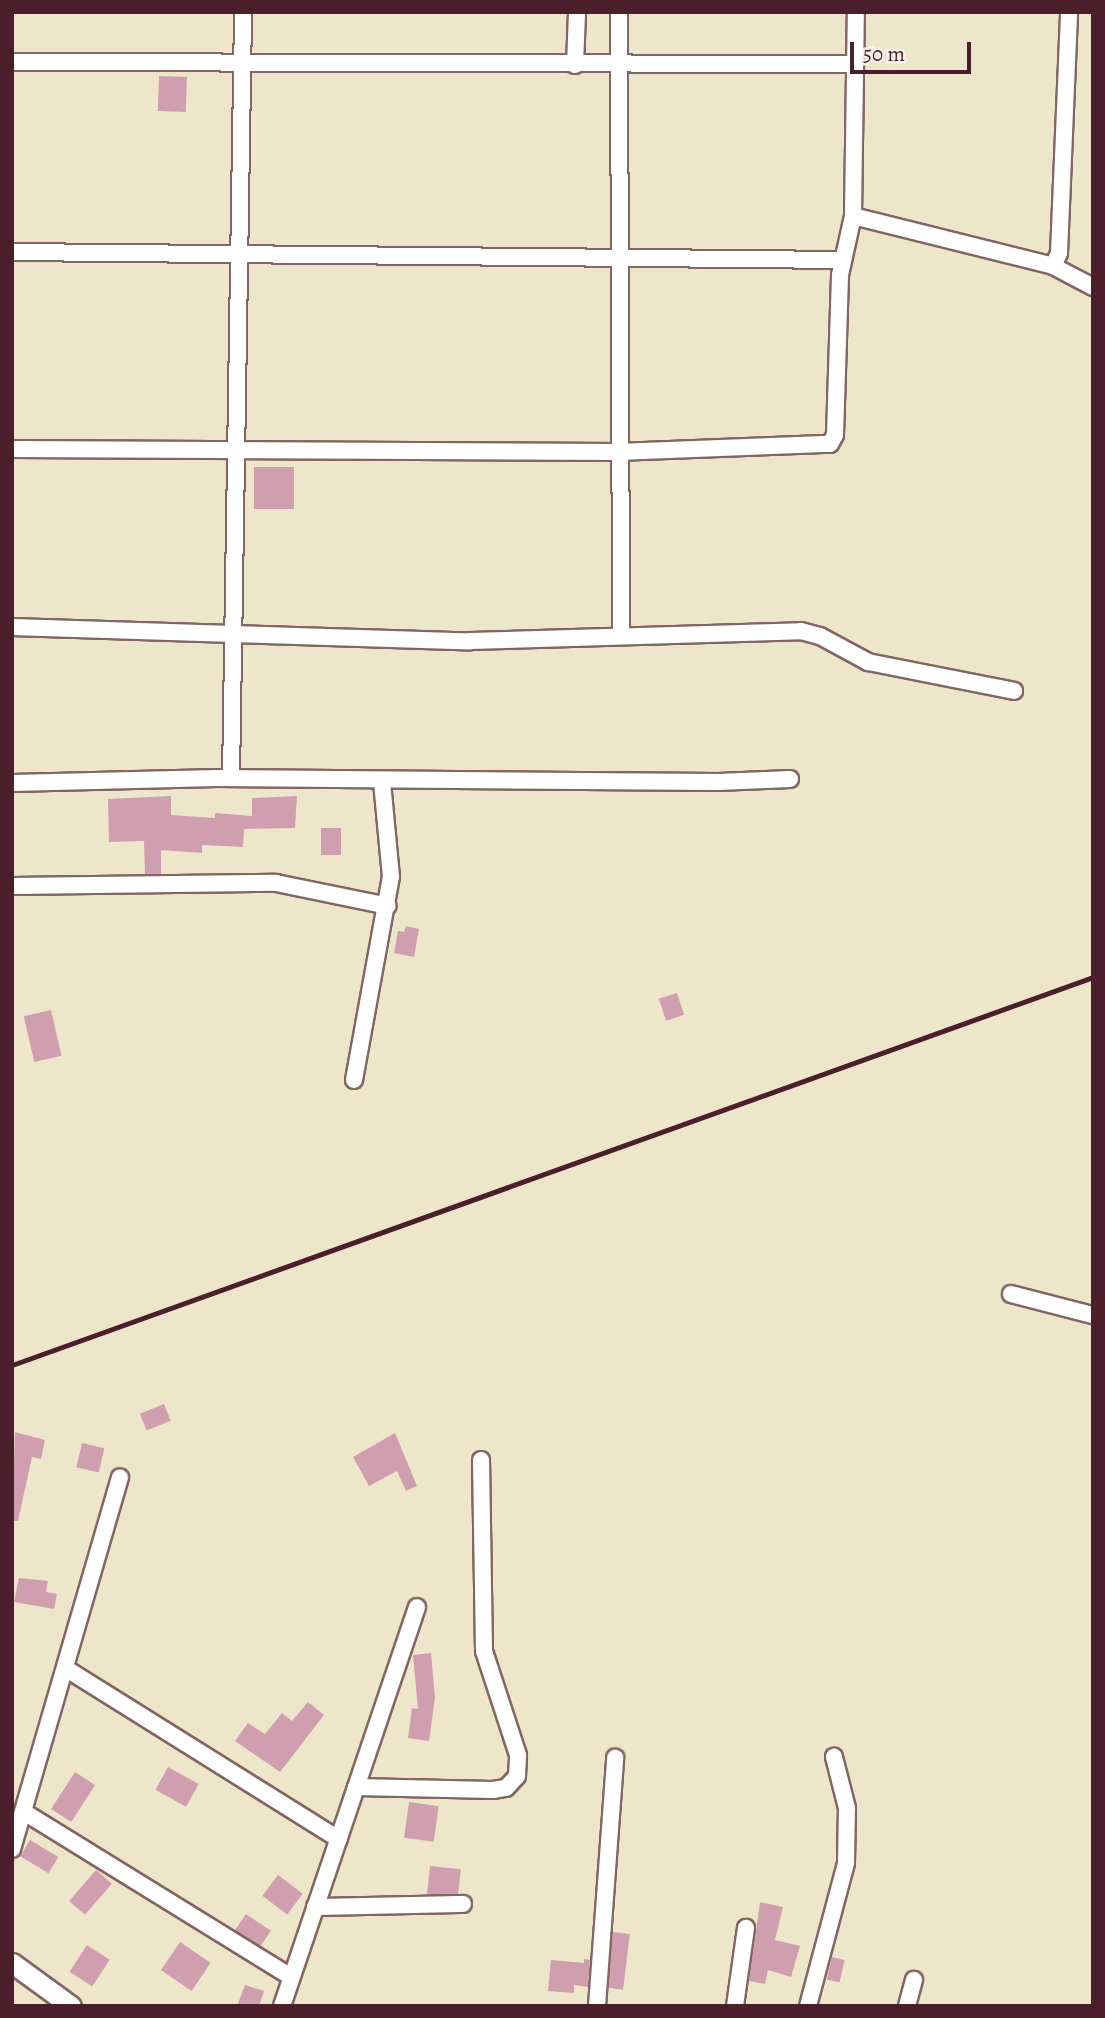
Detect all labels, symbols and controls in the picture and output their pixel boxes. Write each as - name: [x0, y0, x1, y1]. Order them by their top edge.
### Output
- scale bar: [853, 28, 974, 72]
- text: 50 m: [863, 40, 905, 68]

